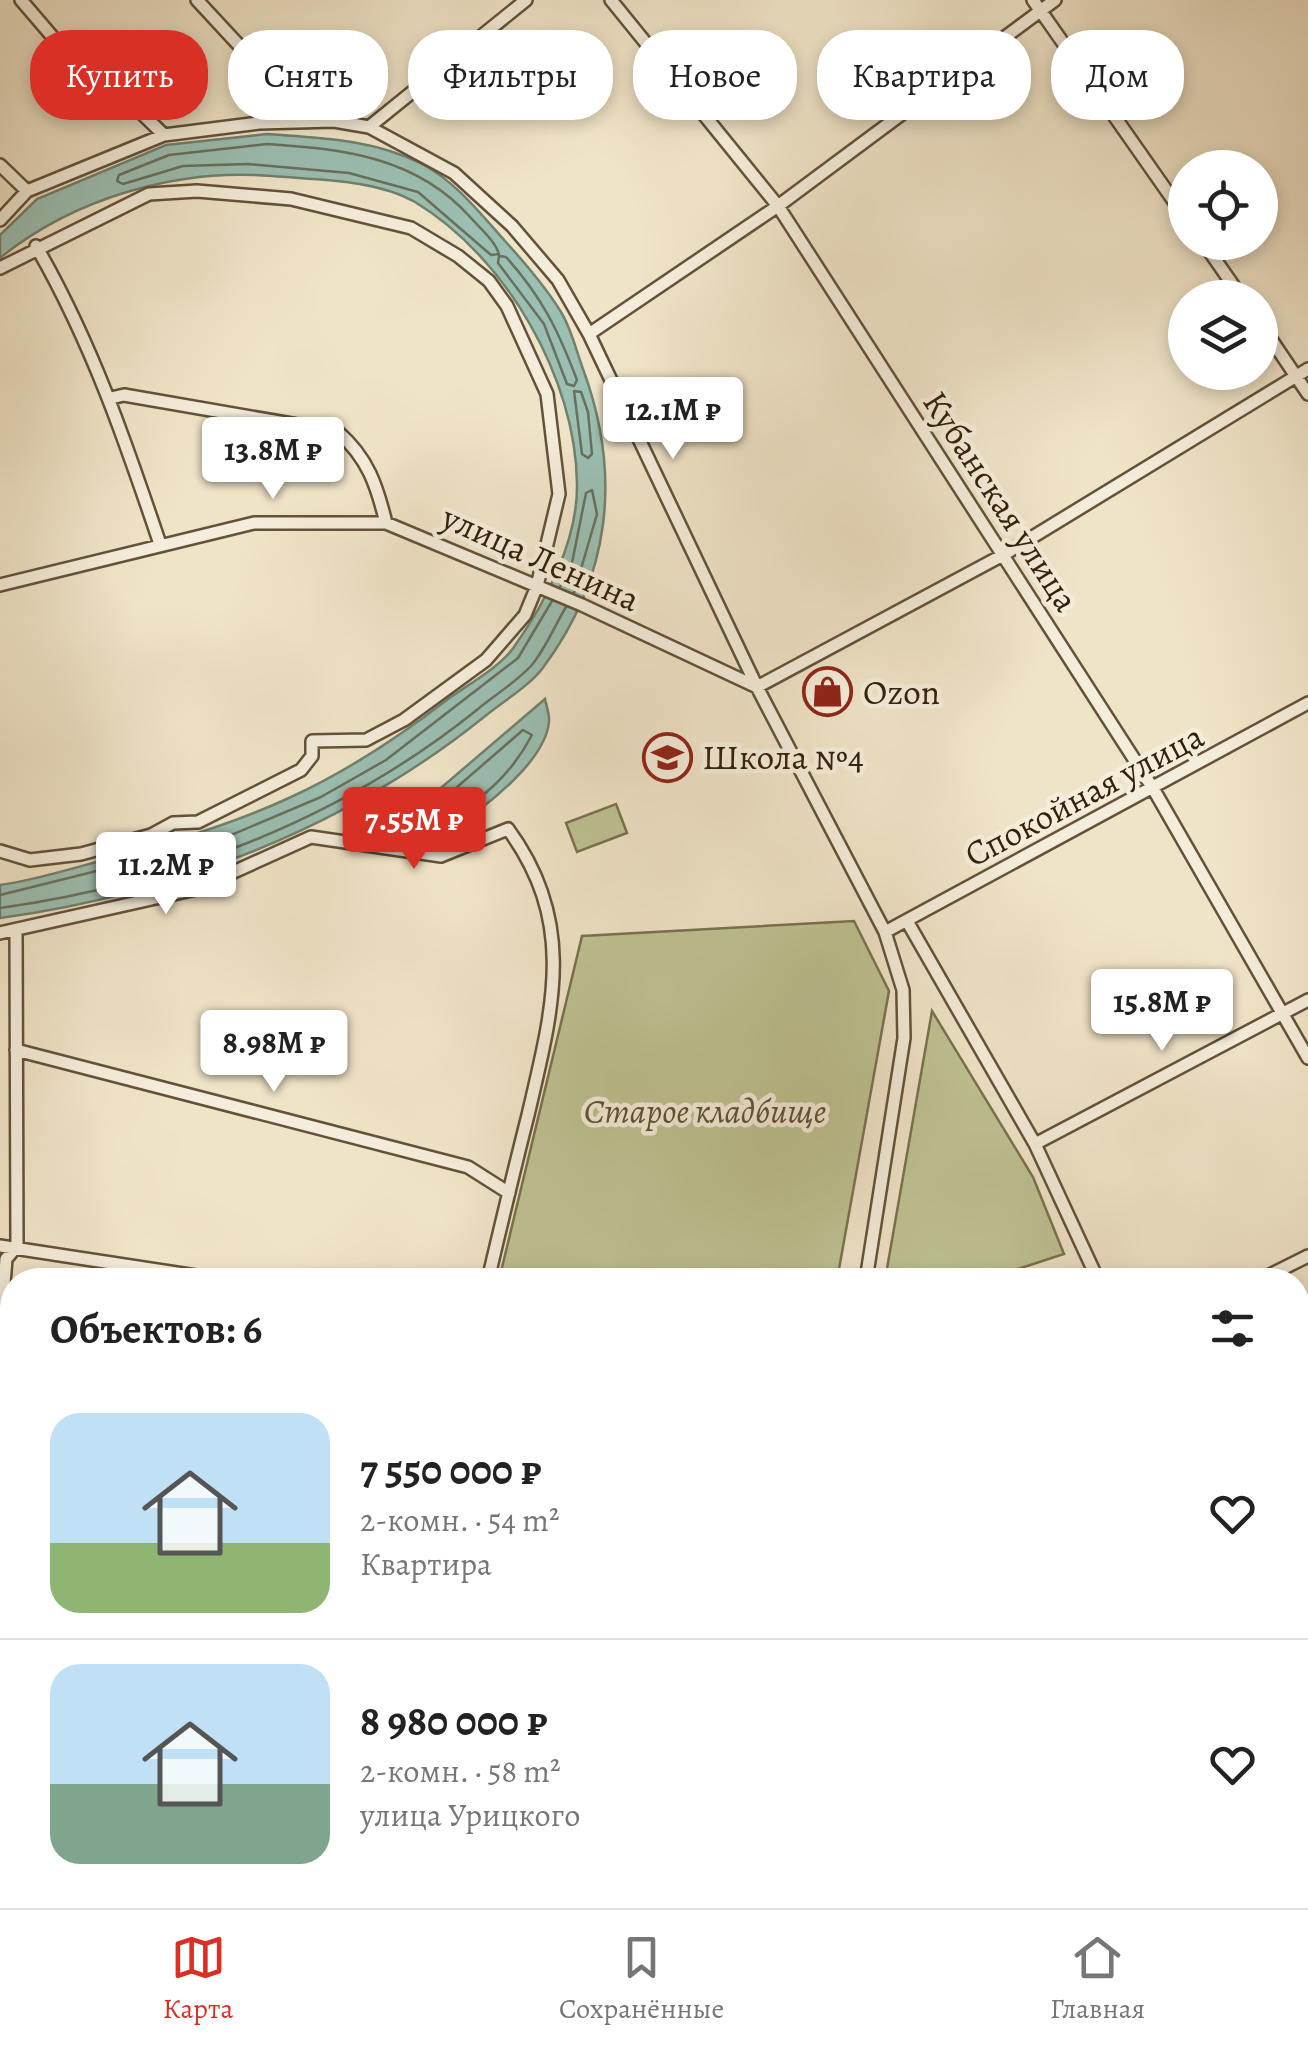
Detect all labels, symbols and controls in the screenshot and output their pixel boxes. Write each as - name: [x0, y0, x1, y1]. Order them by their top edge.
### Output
- chip: Купить: [30, 30, 208, 120]
- chip: Снять: [228, 30, 388, 120]
- chip: Фильтры: [408, 30, 613, 120]
- chip: Новое: [633, 30, 797, 120]
- chip: Квартира: [817, 30, 1031, 120]
- chip: Дом: [1051, 30, 1184, 120]
- map controls: [1168, 150, 1278, 390]
- button: locate: [1168, 150, 1278, 260]
- button: layers: [1168, 280, 1278, 390]
- pin: 12.1M ₽: [581, 377, 765, 462]
- street label: Кубанская улица: [912, 381, 1090, 621]
- text: 12.1M ₽: [625, 387, 721, 431]
- pin: 13.8M ₽: [181, 417, 365, 502]
- text: 13.8M ₽: [224, 427, 322, 471]
- street label: улица Ленина: [434, 493, 647, 623]
- shop icon: Ozon: [802, 666, 854, 718]
- place label: Ozon: [863, 668, 940, 716]
- street label: Спокойная улица: [956, 712, 1212, 878]
- school or university icon: Школа №4: [641, 731, 693, 783]
- place label: Школа №4: [702, 733, 864, 781]
- pin: 7.55M ₽: [322, 787, 506, 872]
- text: 7.55M ₽: [365, 797, 463, 841]
- pin: 11.2M ₽: [74, 832, 258, 917]
- text: 11.2M ₽: [118, 842, 214, 886]
- pin: 15.8M ₽: [1070, 969, 1254, 1054]
- text: 15.8M ₽: [1113, 979, 1211, 1023]
- pin: 8.98M ₽: [182, 1010, 366, 1095]
- text: 8.98M ₽: [222, 1020, 326, 1064]
- park label: Старое кладбище: [584, 1087, 826, 1135]
- text: Объектов: 6: [50, 1300, 262, 1357]
- icon: filters: [1205, 1301, 1260, 1356]
- text: 7 550 000 ₽: [360, 1441, 542, 1498]
- icon: home: [130, 1453, 250, 1573]
- icon: heart: [1205, 1486, 1260, 1541]
- text: 2-комн. · 54 m²: [360, 1498, 559, 1542]
- text: Квартира: [360, 1542, 492, 1586]
- text: 8 980 000 ₽: [360, 1692, 548, 1749]
- icon: home: [130, 1704, 250, 1824]
- icon: heart: [1205, 1737, 1260, 1792]
- text: 2-комн. · 58 m²: [360, 1749, 560, 1793]
- text: улица Урицкого: [360, 1793, 580, 1837]
- tab: Карта: [163, 1930, 233, 2028]
- tab: Сохранённые: [559, 1930, 724, 2028]
- tab: Главная: [1050, 1930, 1145, 2028]

